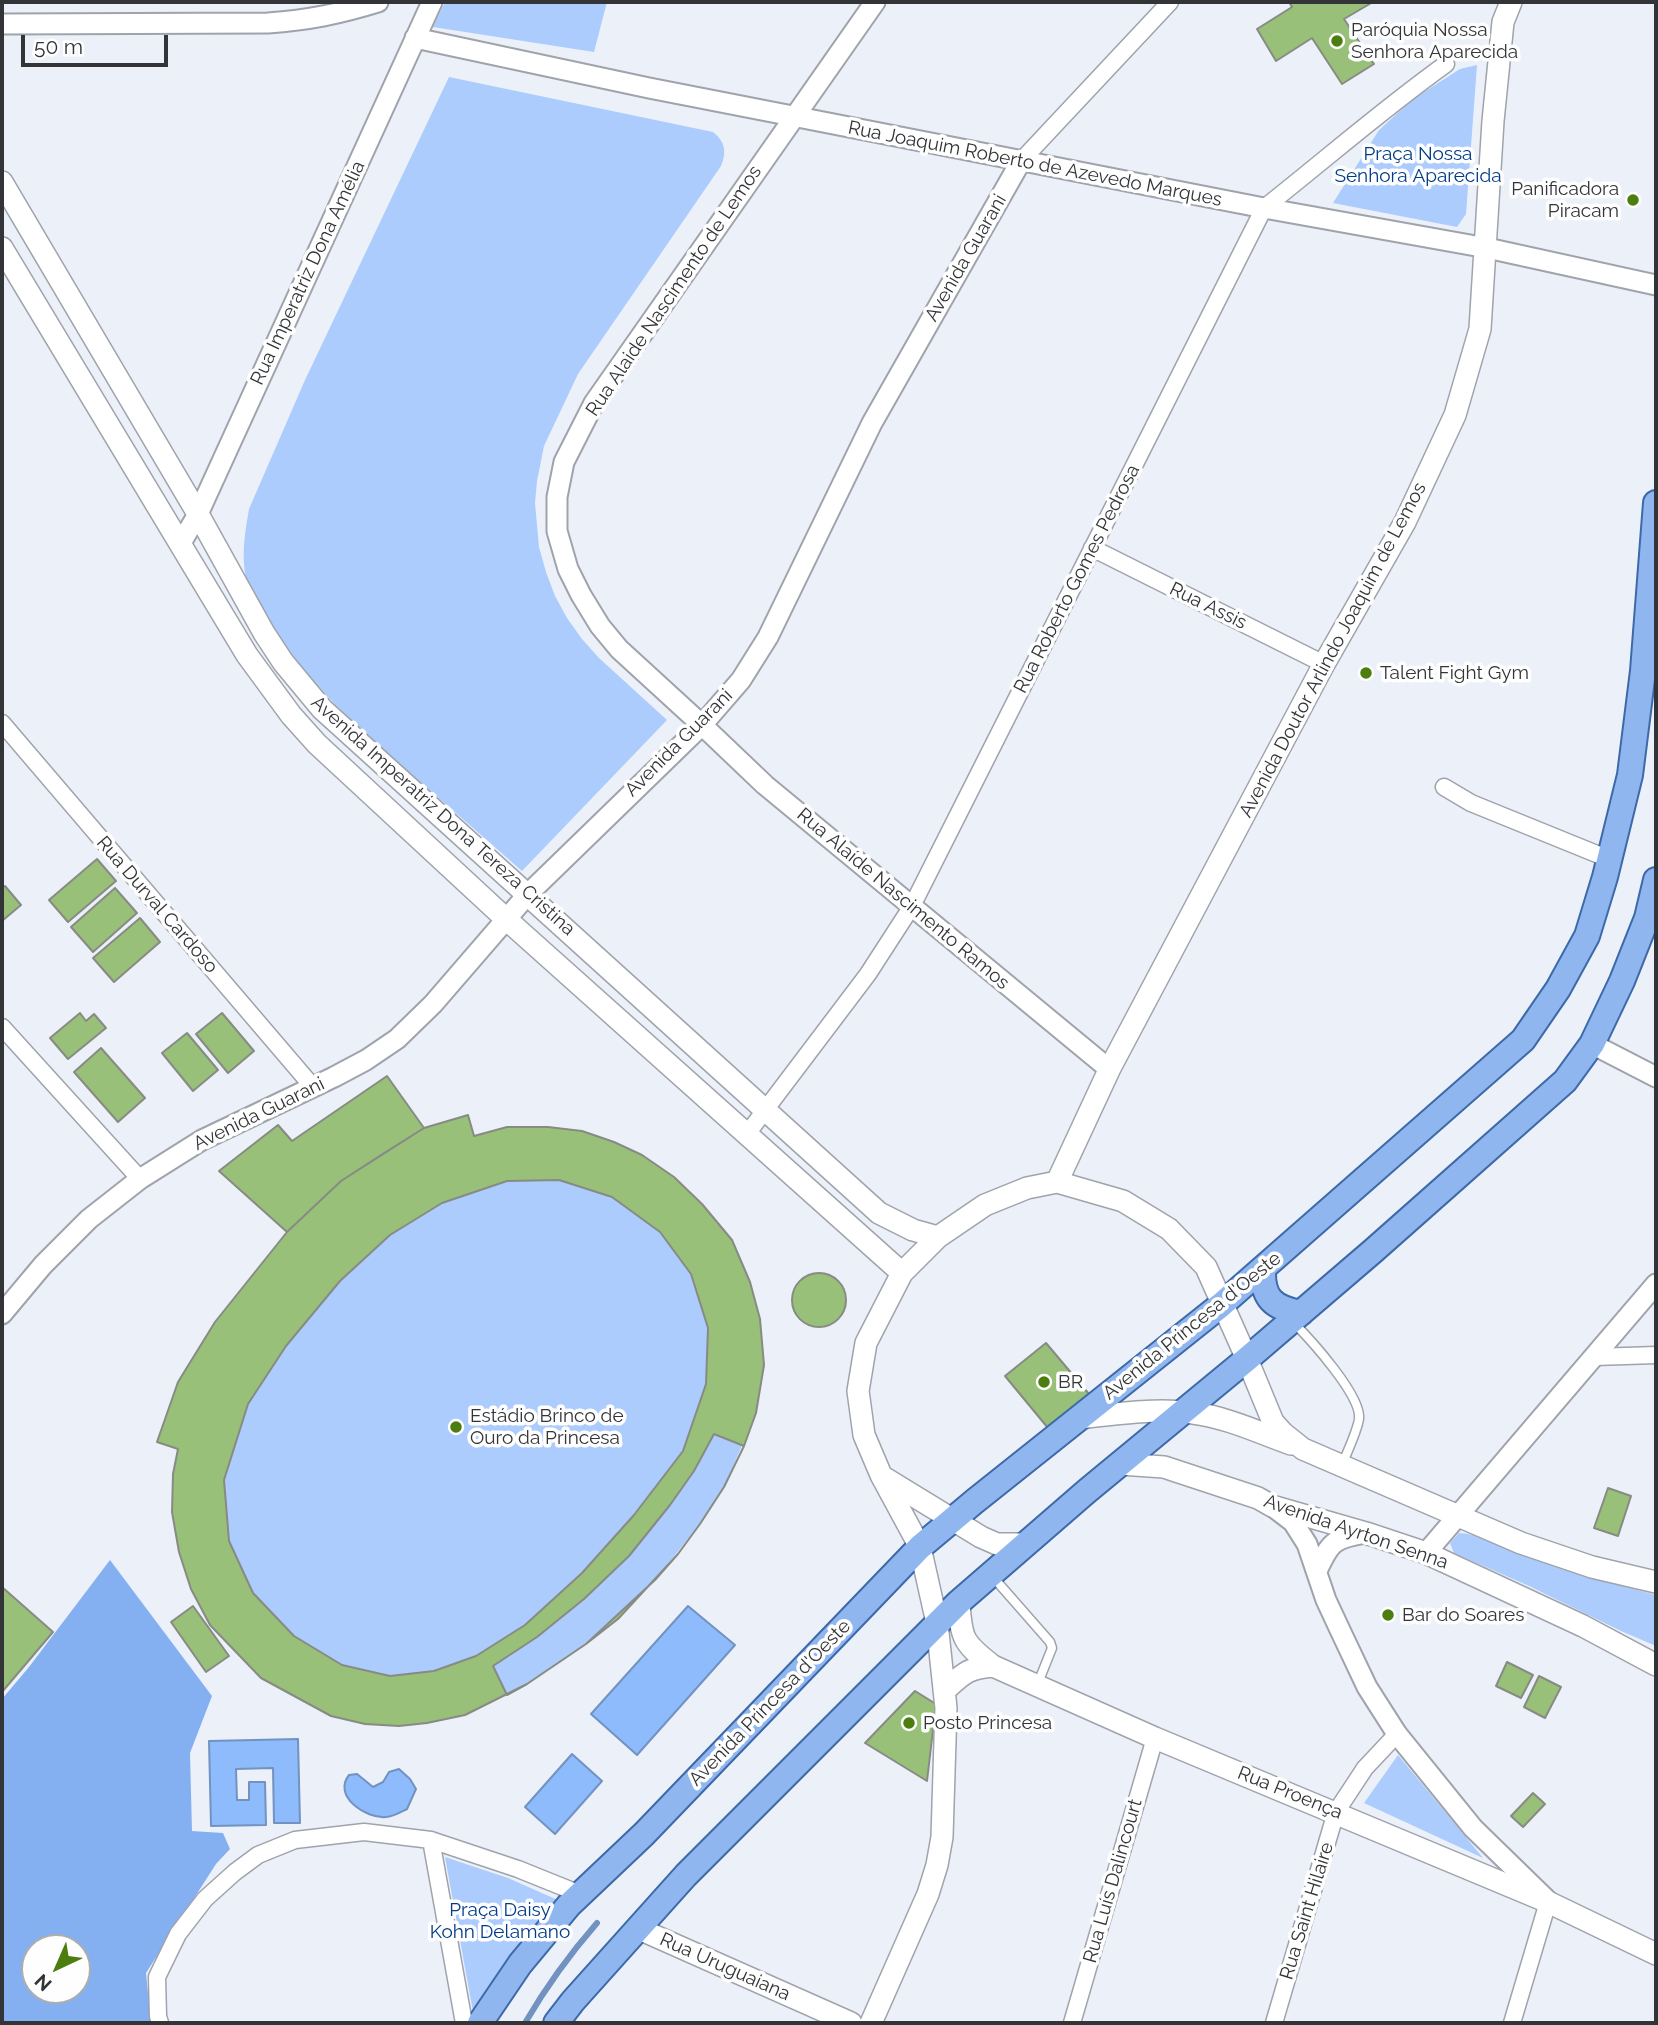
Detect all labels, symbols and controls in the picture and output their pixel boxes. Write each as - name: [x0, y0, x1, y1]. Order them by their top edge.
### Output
- place label: Paróquia Nossa Senhora Aparecida: [1351, 19, 1518, 63]
- scale bar: [24, 21, 172, 65]
- marker: Paróquia Nossa Senhora Aparecida: [1329, 33, 1345, 49]
- text: 50 m: [34, 34, 83, 59]
- street label: Rua Joaquim Roberto de Azevedo Marques: [846, 117, 1224, 211]
- park label: Praça Nossa Senhora Aparecida: [1334, 143, 1502, 187]
- street label: Rua Imperatriz Dona Amélia: [246, 157, 370, 389]
- street label: Rua Alaide Nascimento de Lemos: [581, 161, 767, 421]
- place label: Panificadora Piracam: [1511, 178, 1619, 222]
- street label: Avenida Guarani: [920, 190, 1012, 326]
- marker: Panificadora Piracam: [1625, 192, 1641, 208]
- street label: Rua Roberto Gomes Pedrosa: [1009, 461, 1145, 697]
- street label: Avenida Doutor Arlindo Joaquim de Lemos: [1235, 479, 1431, 821]
- street label: Rua Assis: [1166, 578, 1250, 634]
- place label: Talent Fight Gym: [1380, 662, 1529, 684]
- marker: Talent Fight Gym: [1358, 665, 1374, 681]
- street label: Avenida Guarani: [620, 684, 738, 802]
- street label: Avenida Imperatriz Dona Tereza Cristina: [306, 691, 580, 941]
- street label: Rua Alaíde Nascimento Ramos: [792, 803, 1014, 995]
- street label: Rua Durval Cardoso: [91, 832, 223, 978]
- street label: Avenida Guarani: [190, 1072, 328, 1156]
- street label: Avenida Princesa d'Oeste: [1098, 1247, 1286, 1405]
- place label: BR: [1058, 1371, 1083, 1393]
- marker: BR: [1036, 1374, 1052, 1390]
- place label: Estádio Brinco de Ouro da Princesa: [470, 1405, 624, 1449]
- marker: Estádio Brinco de Ouro da Princesa: [448, 1419, 464, 1435]
- street label: Avenida Ayrton Senna: [1261, 1490, 1451, 1574]
- place label: Bar do Soares: [1402, 1604, 1524, 1626]
- marker: Bar do Soares: [1380, 1607, 1396, 1623]
- street label: Avenida Princesa d'Oeste: [685, 1615, 855, 1791]
- place label: Posto Princesa: [923, 1712, 1052, 1734]
- marker: Posto Princesa: [901, 1715, 917, 1731]
- street label: Rua Proença: [1234, 1762, 1346, 1824]
- street label: Rua Luís Dalincourt: [1079, 1796, 1147, 1966]
- street label: Rua Saint Hilaire: [1275, 1840, 1339, 1982]
- park label: Praça Daisy Kohn Delamano: [430, 1899, 570, 1943]
- street label: Rua Uruguaiana: [656, 1928, 794, 2006]
- north arrow: [21, 1934, 91, 2004]
- text: N: [30, 1970, 56, 1996]

